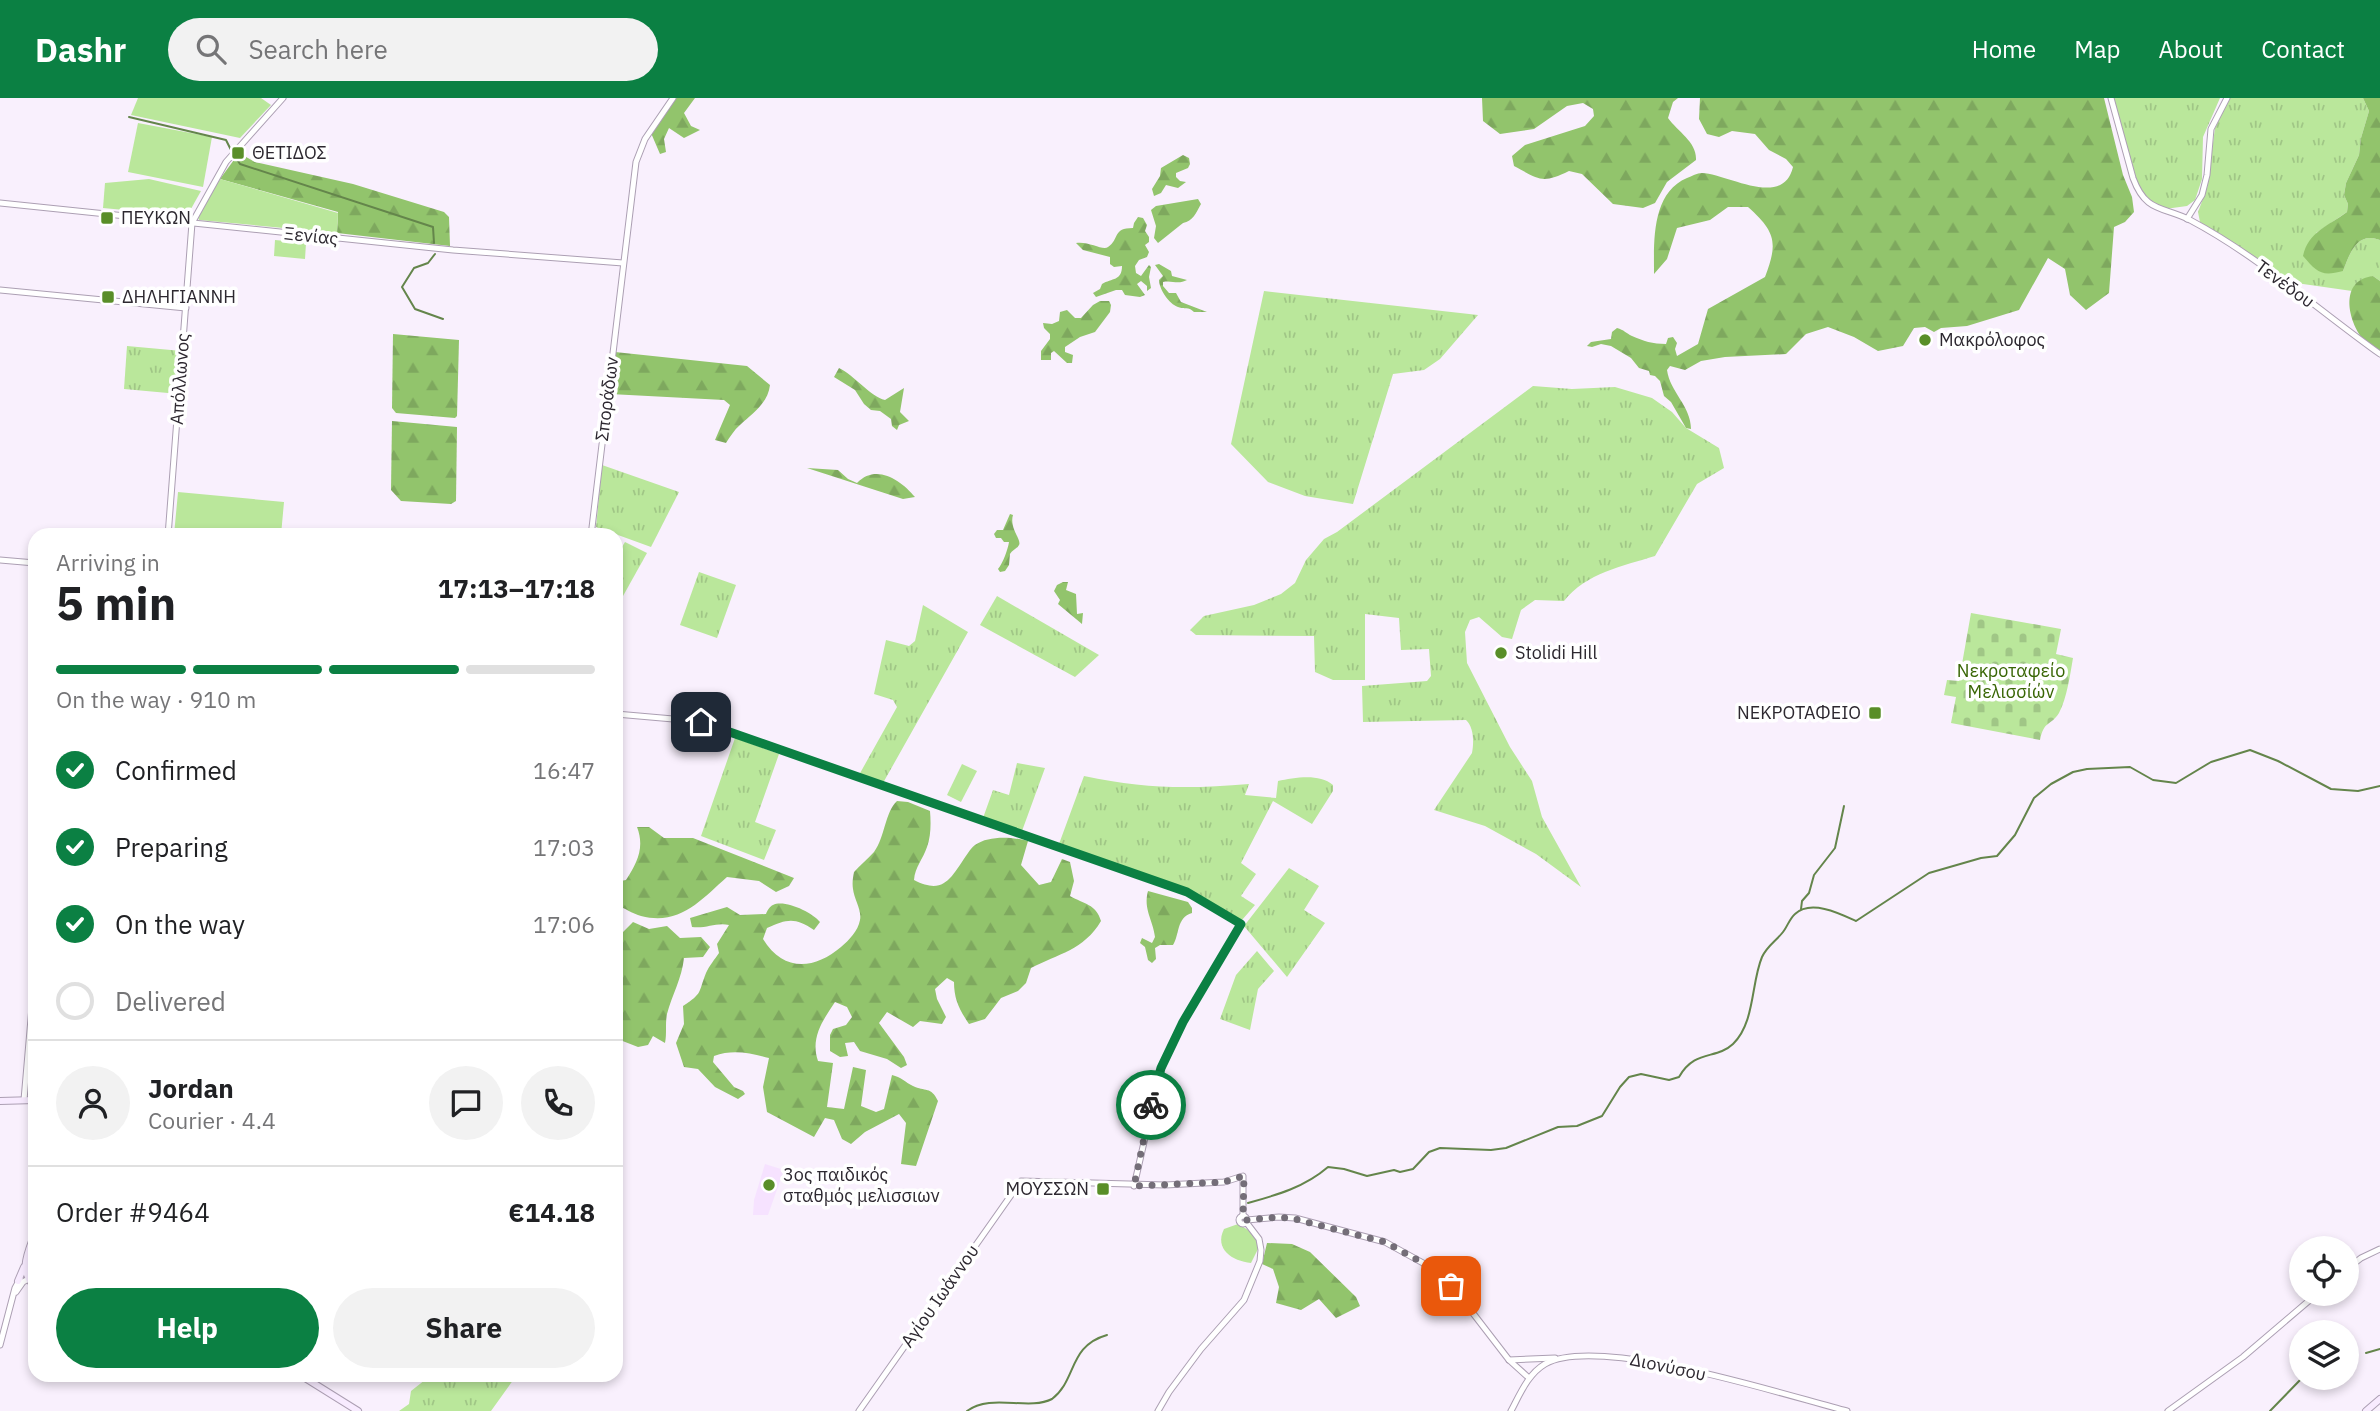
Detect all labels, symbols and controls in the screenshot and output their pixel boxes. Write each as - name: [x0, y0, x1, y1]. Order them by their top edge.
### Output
- search box: [168, 18, 658, 81]
- text: Dashr: [35, 28, 126, 71]
- icon: search: [192, 30, 230, 68]
- text: Search here: [248, 32, 388, 66]
- text: Home: [1972, 33, 2036, 65]
- text: Map: [2074, 33, 2120, 65]
- text: About: [2158, 33, 2223, 65]
- text: Contact: [2261, 33, 2345, 65]
- place label: ΘΕΤΙΔΟΣ: [252, 141, 327, 164]
- marker: ΘΕΤΙΔΟΣ: [230, 145, 246, 161]
- place label: ΠΕΥΚΩΝ: [121, 206, 191, 229]
- marker: ΠΕΥΚΩΝ: [99, 210, 115, 226]
- street label: Ξενίας: [283, 221, 340, 250]
- street label: Τενέδου: [2251, 255, 2319, 313]
- place label: ΔΗΛΗΓΙΑΝΝΗ: [122, 285, 236, 308]
- marker: ΔΗΛΗΓΙΑΝΝΗ: [100, 289, 116, 305]
- place label: Μακρόλοφος: [1939, 328, 2046, 351]
- street label: Απόλλωνος: [165, 332, 194, 426]
- marker: Μακρόλοφος: [1917, 332, 1933, 348]
- street label: Σποράδων: [590, 355, 623, 442]
- text: Arriving in: [56, 547, 160, 577]
- text: 17:13–17:18: [438, 571, 595, 605]
- text: 5 min: [56, 573, 176, 633]
- place label: Stolidi Hill: [1515, 641, 1597, 664]
- marker: Stolidi Hill: [1493, 645, 1509, 661]
- park label: Νεκροταφείο Μελισσίών: [1957, 659, 2065, 703]
- text: On the way · 910 m: [56, 684, 256, 714]
- pin: [671, 692, 731, 752]
- place label: ΝΕΚΡΟΤΑΦΕΙΟ: [1737, 701, 1861, 724]
- icon: home: [682, 703, 720, 741]
- marker: ΝΕΚΡΟΤΑΦΕΙΟ: [1867, 705, 1883, 721]
- icon: check: [56, 751, 94, 789]
- text: Confirmed: [115, 753, 237, 787]
- text: 16:47: [533, 755, 595, 785]
- icon: check: [56, 828, 94, 866]
- text: Preparing: [115, 830, 228, 864]
- text: 17:03: [533, 832, 595, 862]
- icon: check: [56, 905, 94, 943]
- text: On the way: [115, 907, 245, 941]
- text: 17:06: [533, 909, 595, 939]
- text: Delivered: [115, 984, 226, 1018]
- button: person: [56, 1066, 130, 1140]
- button: chat: [429, 1066, 503, 1140]
- button: phone: [521, 1066, 595, 1140]
- courier: [1116, 1070, 1186, 1140]
- text: Jordan: [148, 1071, 234, 1105]
- icon: bike: [1132, 1086, 1170, 1124]
- text: Courier · 4.4: [148, 1105, 276, 1135]
- place label: 3ος παιδικός σταθμός μελισσιων: [783, 1163, 940, 1207]
- marker: 3ος παιδικός σταθμός μελισσιων: [761, 1177, 777, 1193]
- place label: ΜΟΥΣΣΩΝ: [1006, 1177, 1089, 1200]
- marker: ΜΟΥΣΣΩΝ: [1095, 1181, 1111, 1197]
- text: Order #9464: [56, 1195, 210, 1229]
- text: €14.18: [508, 1195, 595, 1229]
- map controls: [2289, 1236, 2359, 1390]
- button: locate: [2289, 1236, 2359, 1306]
- street label: Αγίου Ιωάννου: [896, 1240, 984, 1352]
- pin: [1421, 1256, 1481, 1316]
- icon: bag: [1432, 1267, 1470, 1305]
- button: Help: [56, 1288, 319, 1368]
- button: Share: [333, 1288, 595, 1368]
- button: layers: [2289, 1320, 2359, 1390]
- street label: Διονύσου: [1628, 1347, 1708, 1386]

